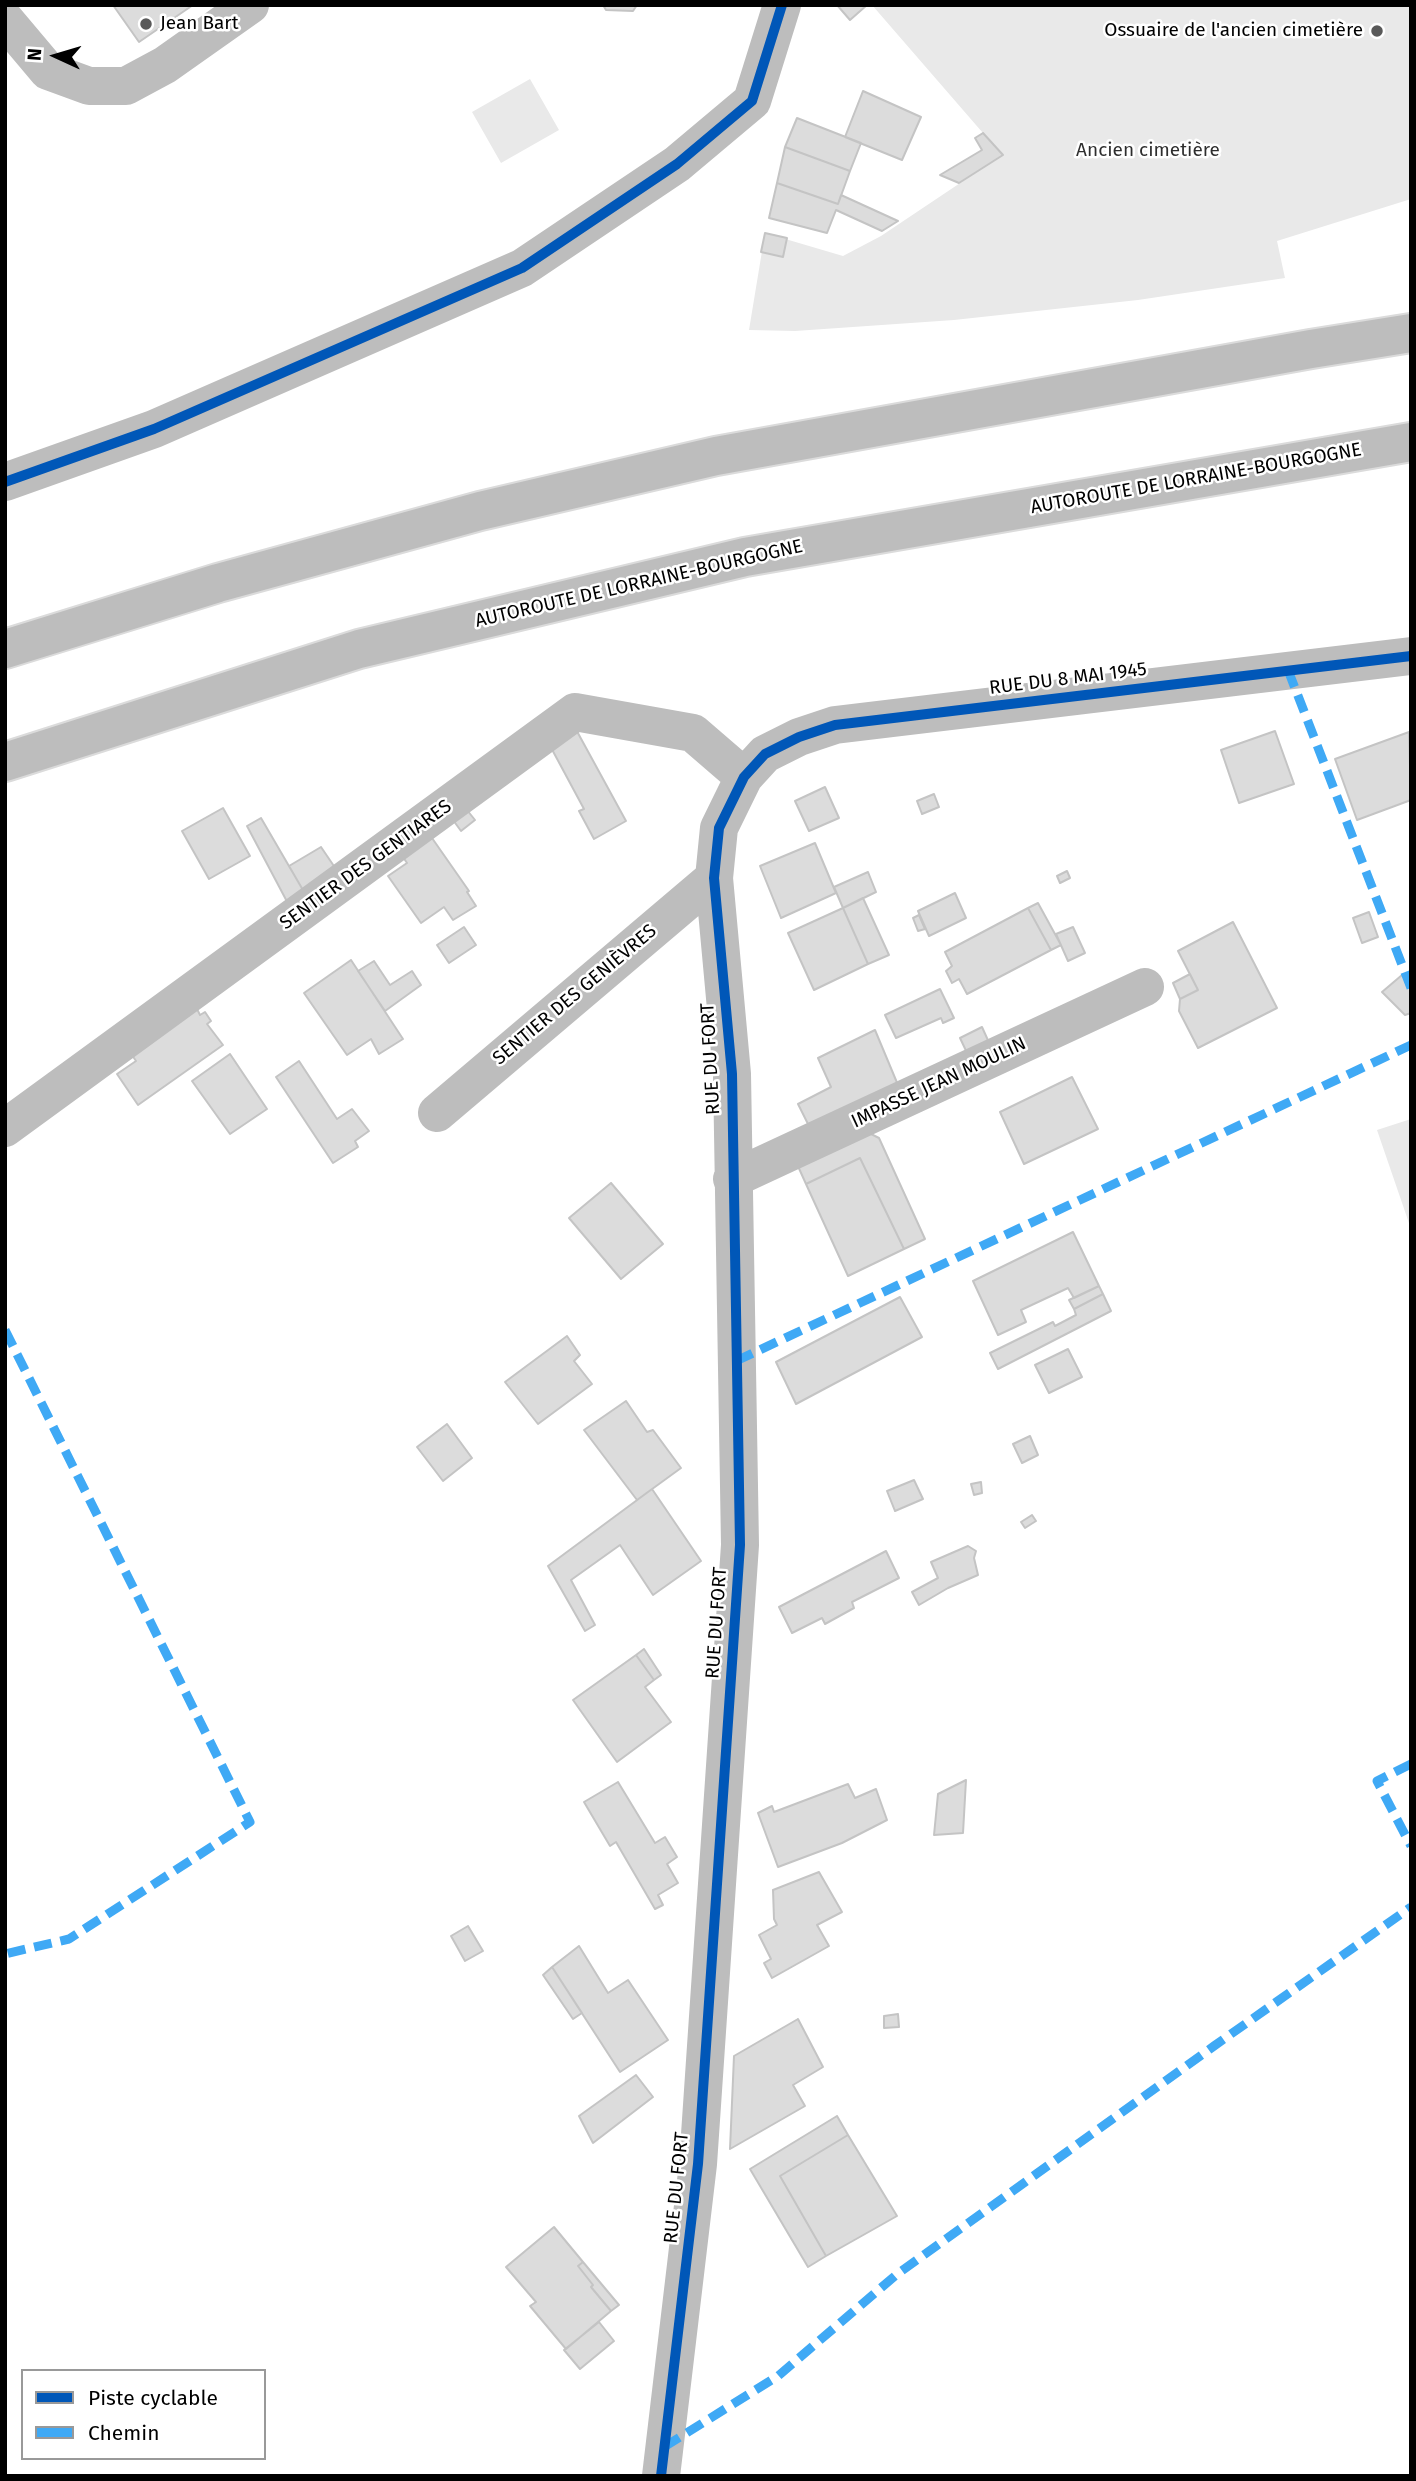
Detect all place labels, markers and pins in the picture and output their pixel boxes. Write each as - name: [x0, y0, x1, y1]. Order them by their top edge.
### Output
- place label: Jean Bart: [160, 13, 239, 35]
- marker: Jean Bart: [138, 16, 154, 32]
- place label: Ossuaire de l'ancien cimetière: [1104, 20, 1363, 42]
- marker: Ossuaire de l'ancien cimetière: [1369, 23, 1385, 39]

